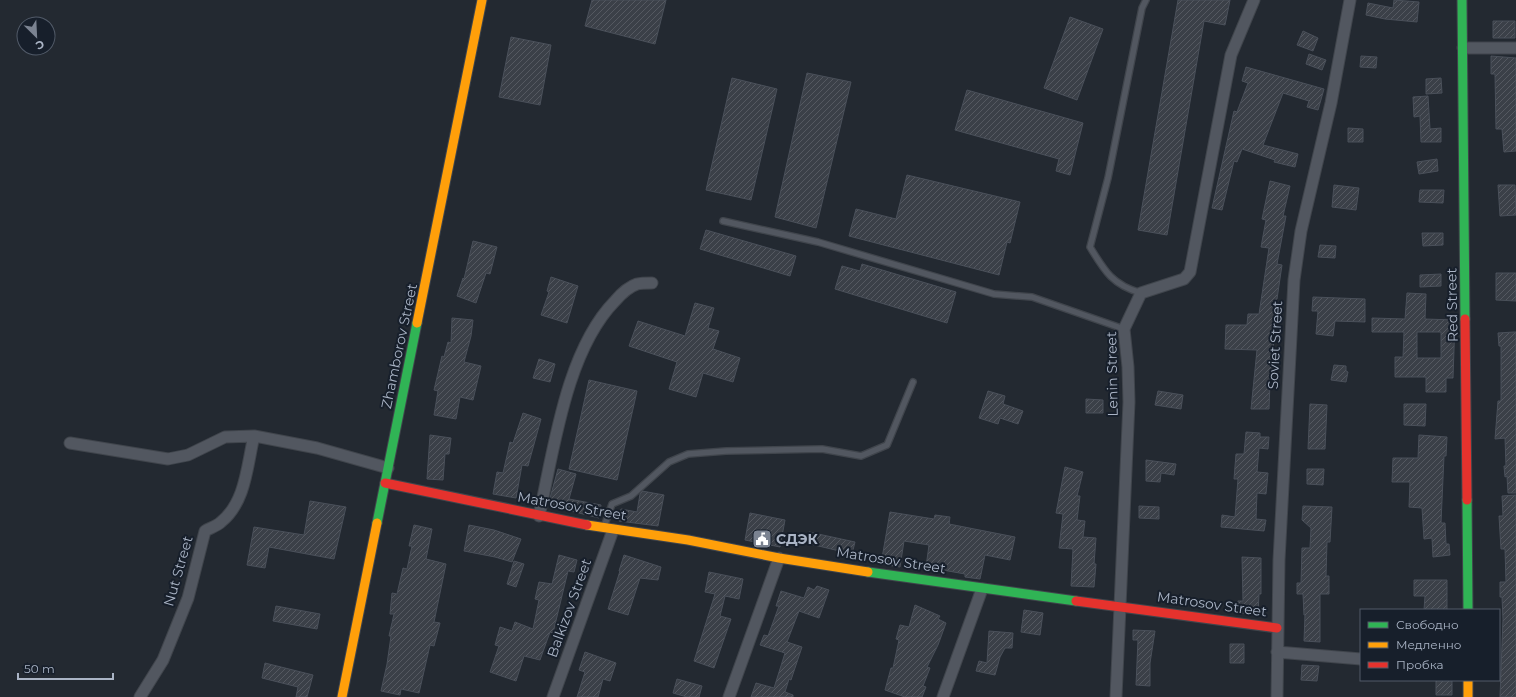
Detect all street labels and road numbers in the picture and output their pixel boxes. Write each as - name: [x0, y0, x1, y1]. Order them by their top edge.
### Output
- street label: Red Street: [1442, 268, 1462, 342]
- street label: Zhamborov Street: [377, 281, 421, 410]
- street label: Soviet Street: [1264, 300, 1286, 390]
- street label: Lenin Street: [1102, 331, 1122, 417]
- street label: Matrosov Street: [516, 488, 628, 525]
- street label: Nut Street: [159, 533, 197, 608]
- street label: Matrosov Street: [835, 542, 947, 578]
- street label: Balkizov Street: [543, 556, 595, 660]
- street label: Matrosov Street: [1156, 587, 1268, 621]

